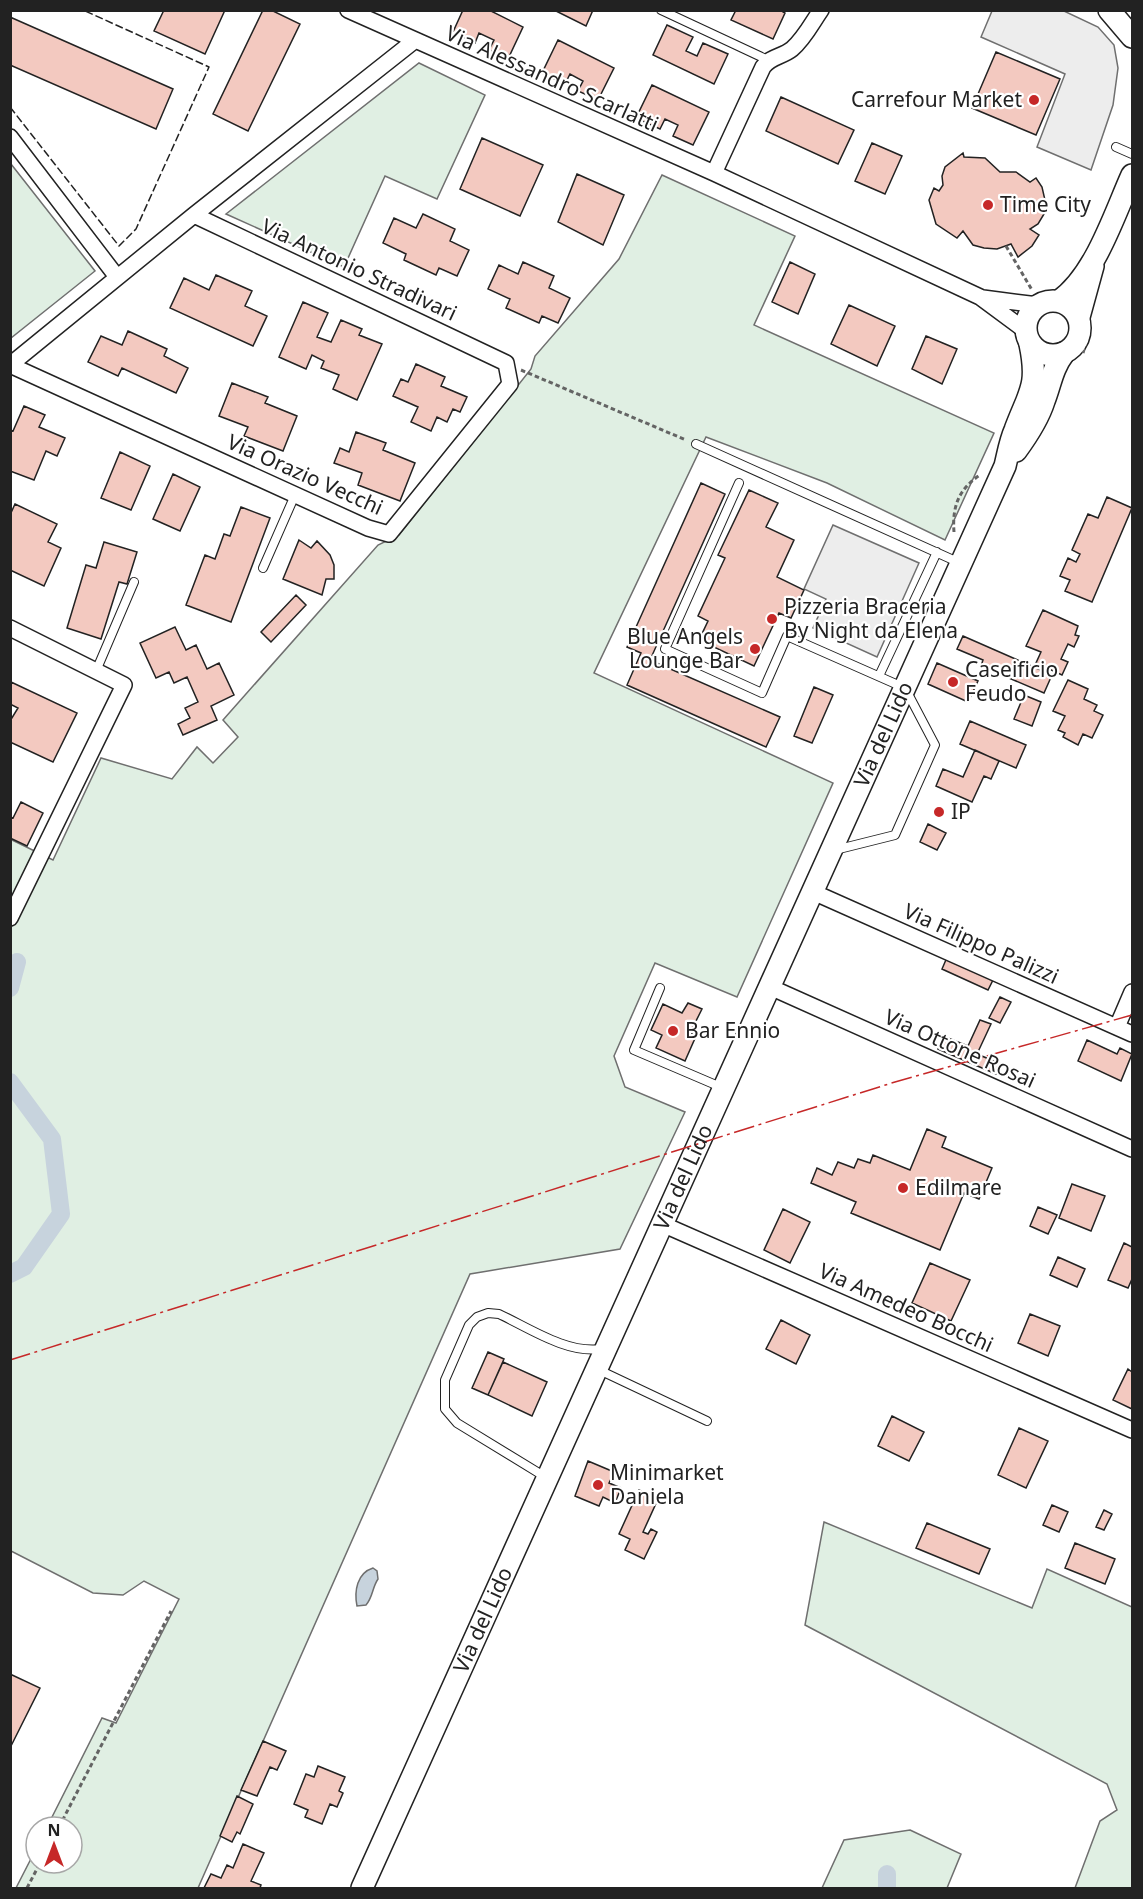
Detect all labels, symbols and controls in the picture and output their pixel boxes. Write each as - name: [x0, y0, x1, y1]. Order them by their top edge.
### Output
- street label: Via Alessandro Scarlatti: [442, 19, 663, 138]
- place label: Carrefour Market: [851, 85, 1022, 113]
- marker: Carrefour Market: [1027, 93, 1041, 107]
- place label: Time City: [1000, 190, 1091, 218]
- marker: Time City: [981, 198, 995, 212]
- street label: Via Antonio Stradivari: [257, 211, 462, 327]
- street label: Via Orazio Vecchi: [223, 427, 388, 521]
- place label: Pizzeria Braceria By Night da Elena: [784, 592, 958, 644]
- marker: Pizzeria Braceria By Night da Elena: [765, 612, 779, 626]
- place label: Blue Angels Lounge Bar: [627, 622, 743, 674]
- marker: Blue Angels Lounge Bar: [748, 642, 762, 656]
- place label: Caseificio Feudo: [965, 655, 1058, 707]
- marker: Caseificio Feudo: [946, 675, 960, 689]
- street label: Via del Lido: [847, 677, 919, 791]
- place label: IP: [951, 797, 971, 825]
- marker: IP: [932, 805, 946, 819]
- street label: Via Filippo Palizzi: [899, 896, 1063, 990]
- street label: Via Ottone Rosai: [880, 1002, 1040, 1094]
- place label: Bar Ennio: [685, 1016, 780, 1044]
- marker: Bar Ennio: [666, 1024, 680, 1038]
- street label: Via del Lido: [646, 1120, 719, 1234]
- place label: Edilmare: [915, 1173, 1002, 1201]
- marker: Edilmare: [896, 1181, 910, 1195]
- street label: Via Amedeo Bocchi: [815, 1256, 998, 1358]
- place label: Minimarket Daniela: [610, 1458, 724, 1510]
- marker: Minimarket Daniela: [591, 1478, 605, 1492]
- street label: Via del Lido: [446, 1562, 518, 1677]
- north arrow: [24, 1815, 84, 1875]
- text: N: [47, 1819, 61, 1841]

